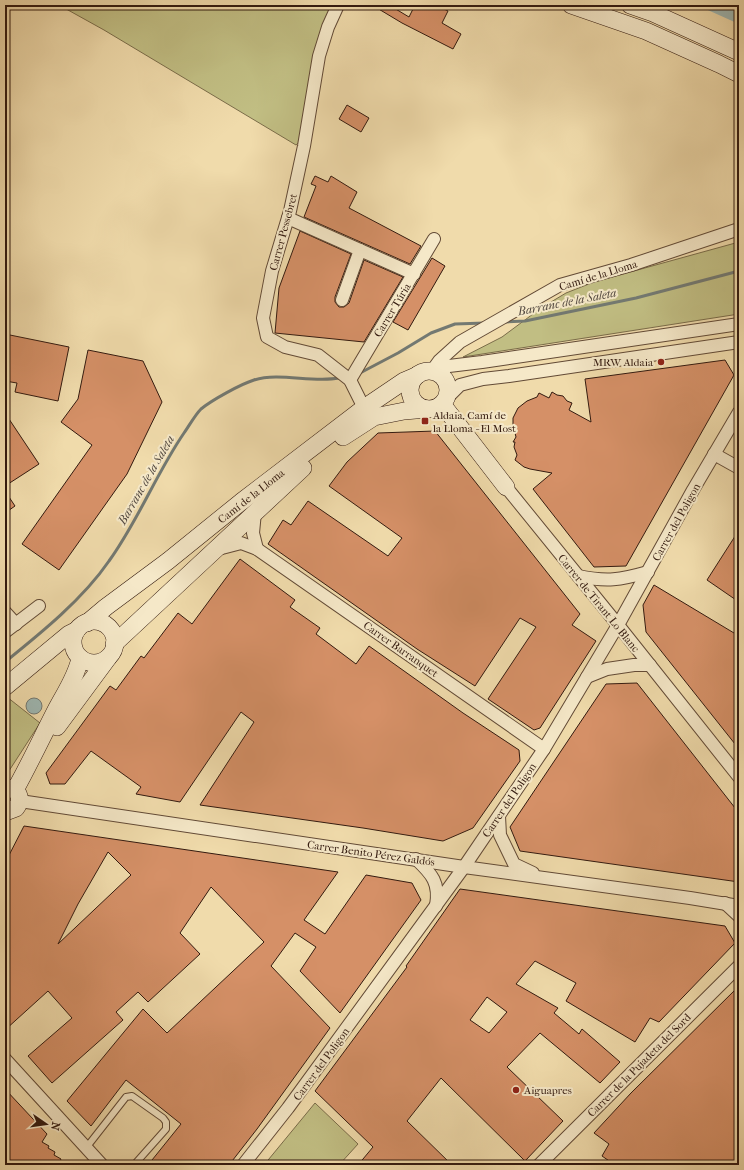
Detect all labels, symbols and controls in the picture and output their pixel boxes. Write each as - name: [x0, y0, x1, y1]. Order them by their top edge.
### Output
- street label: Carrer Pessebret: [267, 192, 300, 272]
- street label: Camí de la Lloma: [558, 257, 640, 294]
- street label: Carrer Túria: [371, 280, 414, 340]
- water label: Barranc de la Saleta: [515, 286, 618, 319]
- place label: MRW Aldaia: [593, 356, 654, 369]
- marker: MRW Aldaia: [656, 357, 666, 367]
- place label: Aldaia, Camí de la Lloma - El Most: [432, 409, 516, 435]
- marker: Aldaia, Camí de la Lloma - El Most: [420, 416, 430, 426]
- water label: Barranc de la Saleta: [114, 433, 177, 528]
- street label: Camí de la Lloma: [215, 466, 288, 526]
- street label: Carrer del Poligon: [650, 481, 703, 563]
- street label: Carrer de Tirant Lo Blanc: [555, 552, 642, 655]
- street label: Carrer Barranquet: [361, 619, 441, 680]
- street label: Carrer del Poligon: [480, 760, 539, 840]
- street label: Carrer Benito Pérez Galdós: [306, 838, 436, 869]
- street label: Carrer de la Pujadeta del Sord: [585, 1010, 694, 1120]
- street label: Carrer del Poligon: [291, 1025, 353, 1103]
- place label: Aiguapres: [523, 1084, 572, 1097]
- marker: Aiguapres: [511, 1085, 521, 1095]
- north arrow: [26, 1104, 66, 1144]
- text: N: [48, 1121, 63, 1132]

